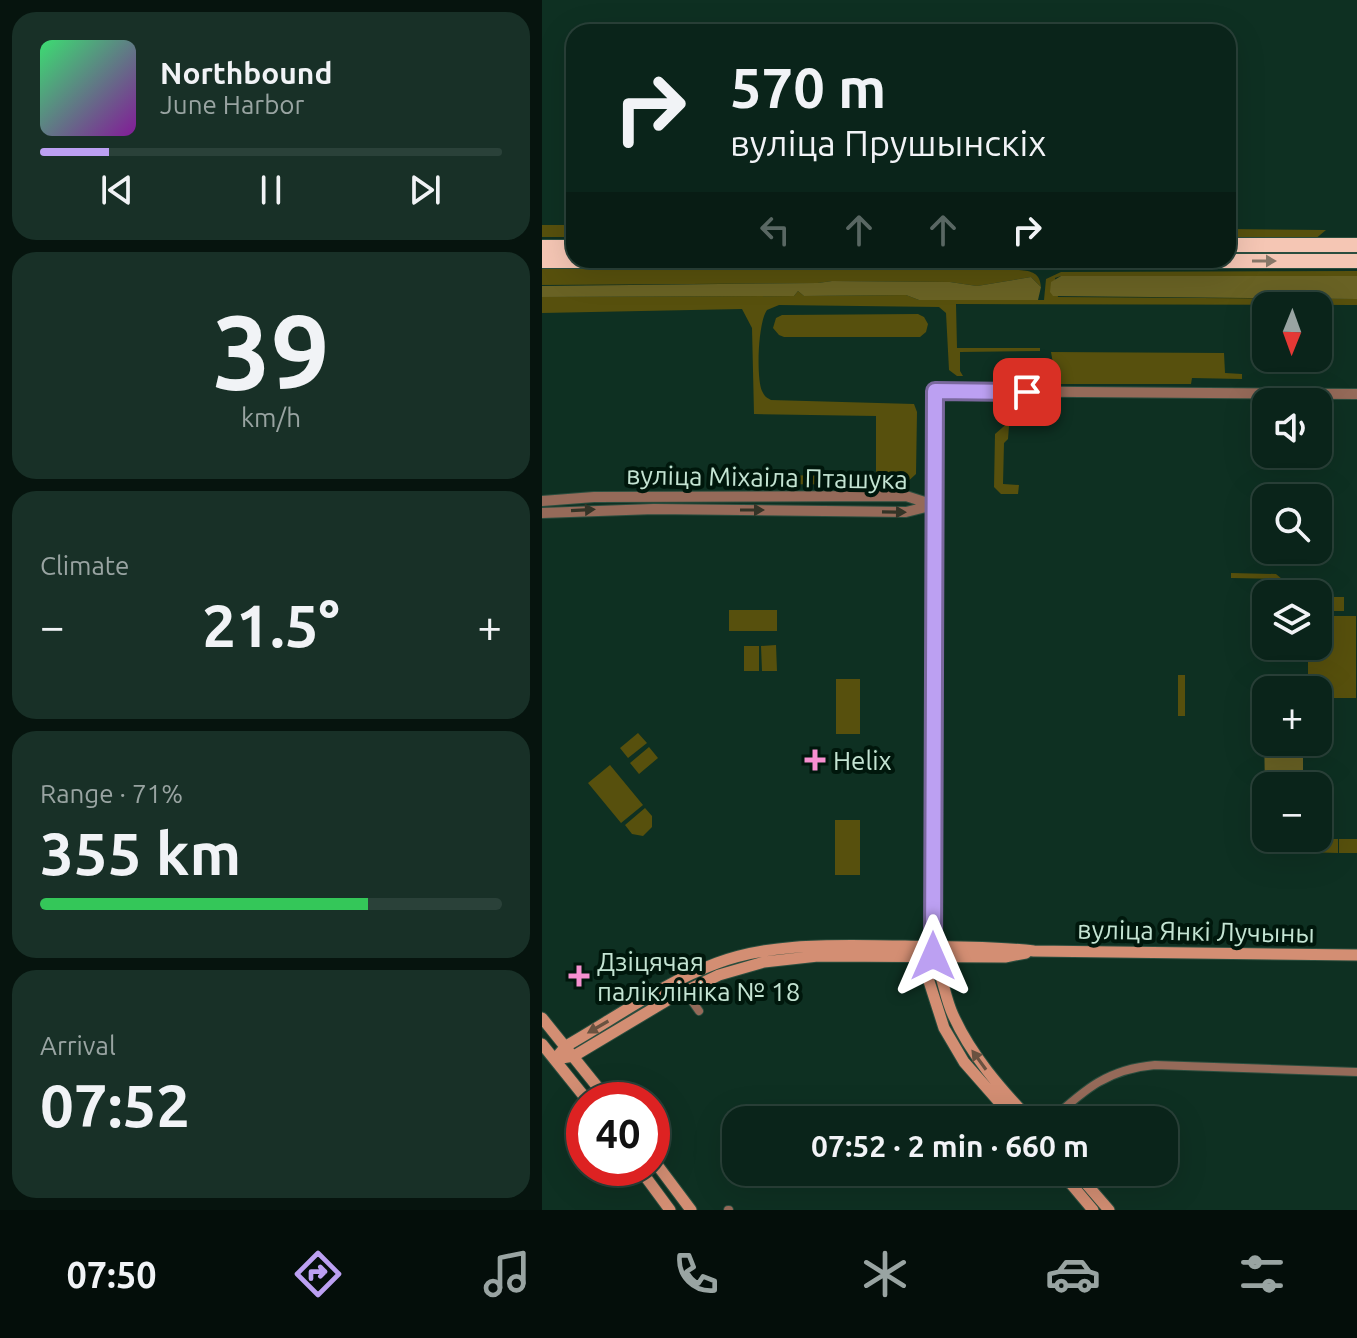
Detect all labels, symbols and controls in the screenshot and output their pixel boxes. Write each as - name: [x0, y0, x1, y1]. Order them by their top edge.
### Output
- text: Northbound: [160, 56, 332, 90]
- icon: right: [598, 56, 702, 160]
- text: 570 m: [730, 56, 886, 119]
- text: June Harbor: [160, 90, 304, 119]
- text: вуліца Прушынскіх: [730, 122, 1047, 163]
- icon: previous: [95, 168, 139, 212]
- icon: pause: [249, 168, 293, 212]
- icon: next: [403, 168, 447, 212]
- icon: left: [753, 208, 797, 252]
- icon: ahead: [837, 208, 881, 252]
- icon: ahead: [921, 208, 965, 252]
- icon: right: [1005, 208, 1049, 252]
- one-way arrow: [1252, 255, 1277, 267]
- text: 39: [212, 292, 330, 409]
- north arrow: [1252, 292, 1332, 372]
- map controls: [1252, 292, 1332, 852]
- pin: [993, 358, 1061, 426]
- icon: arrive: [1005, 370, 1049, 414]
- button: sound: [1252, 388, 1332, 468]
- text: km/h: [241, 403, 301, 432]
- street label: вуліца Міхаіла Пташука: [626, 460, 908, 494]
- button: search: [1252, 484, 1332, 564]
- one-way arrow: [571, 504, 596, 517]
- one-way arrow: [740, 504, 765, 516]
- one-way arrow: [882, 505, 907, 518]
- text: Climate: [40, 551, 129, 580]
- button: layers: [1252, 580, 1332, 660]
- text: 21.5°: [202, 591, 340, 658]
- text: −: [40, 601, 65, 650]
- text: +: [477, 601, 502, 650]
- button: +: [1252, 676, 1332, 756]
- place label: Helix: [833, 746, 892, 775]
- marker: Helix: [804, 749, 826, 771]
- button: −: [1252, 772, 1332, 852]
- text: Range · 71%: [40, 779, 183, 808]
- text: 355 km: [40, 819, 241, 886]
- position arrow: [891, 914, 975, 998]
- street label: вуліца Янкі Лучыны: [1077, 914, 1315, 948]
- place label: Дзіцячая паліклініка № 18: [597, 947, 800, 1006]
- marker: Дзіцячая паліклініка № 18: [568, 965, 590, 987]
- one-way arrow: [587, 1020, 609, 1034]
- text: Arrival: [40, 1031, 116, 1060]
- one-way arrow: [972, 1050, 988, 1071]
- text: 07:52: [40, 1071, 190, 1138]
- speed limit sign: 40: [566, 1082, 670, 1186]
- text: 07:52 · 2 min · 660 m: [811, 1129, 1089, 1163]
- icon: directions: [290, 1246, 346, 1302]
- icon: music: [479, 1246, 535, 1302]
- icon: phone: [668, 1246, 724, 1302]
- icon: climate: [857, 1246, 913, 1302]
- icon: car: [1045, 1246, 1101, 1302]
- icon: filters: [1234, 1246, 1290, 1302]
- text: 07:50: [66, 1254, 157, 1295]

